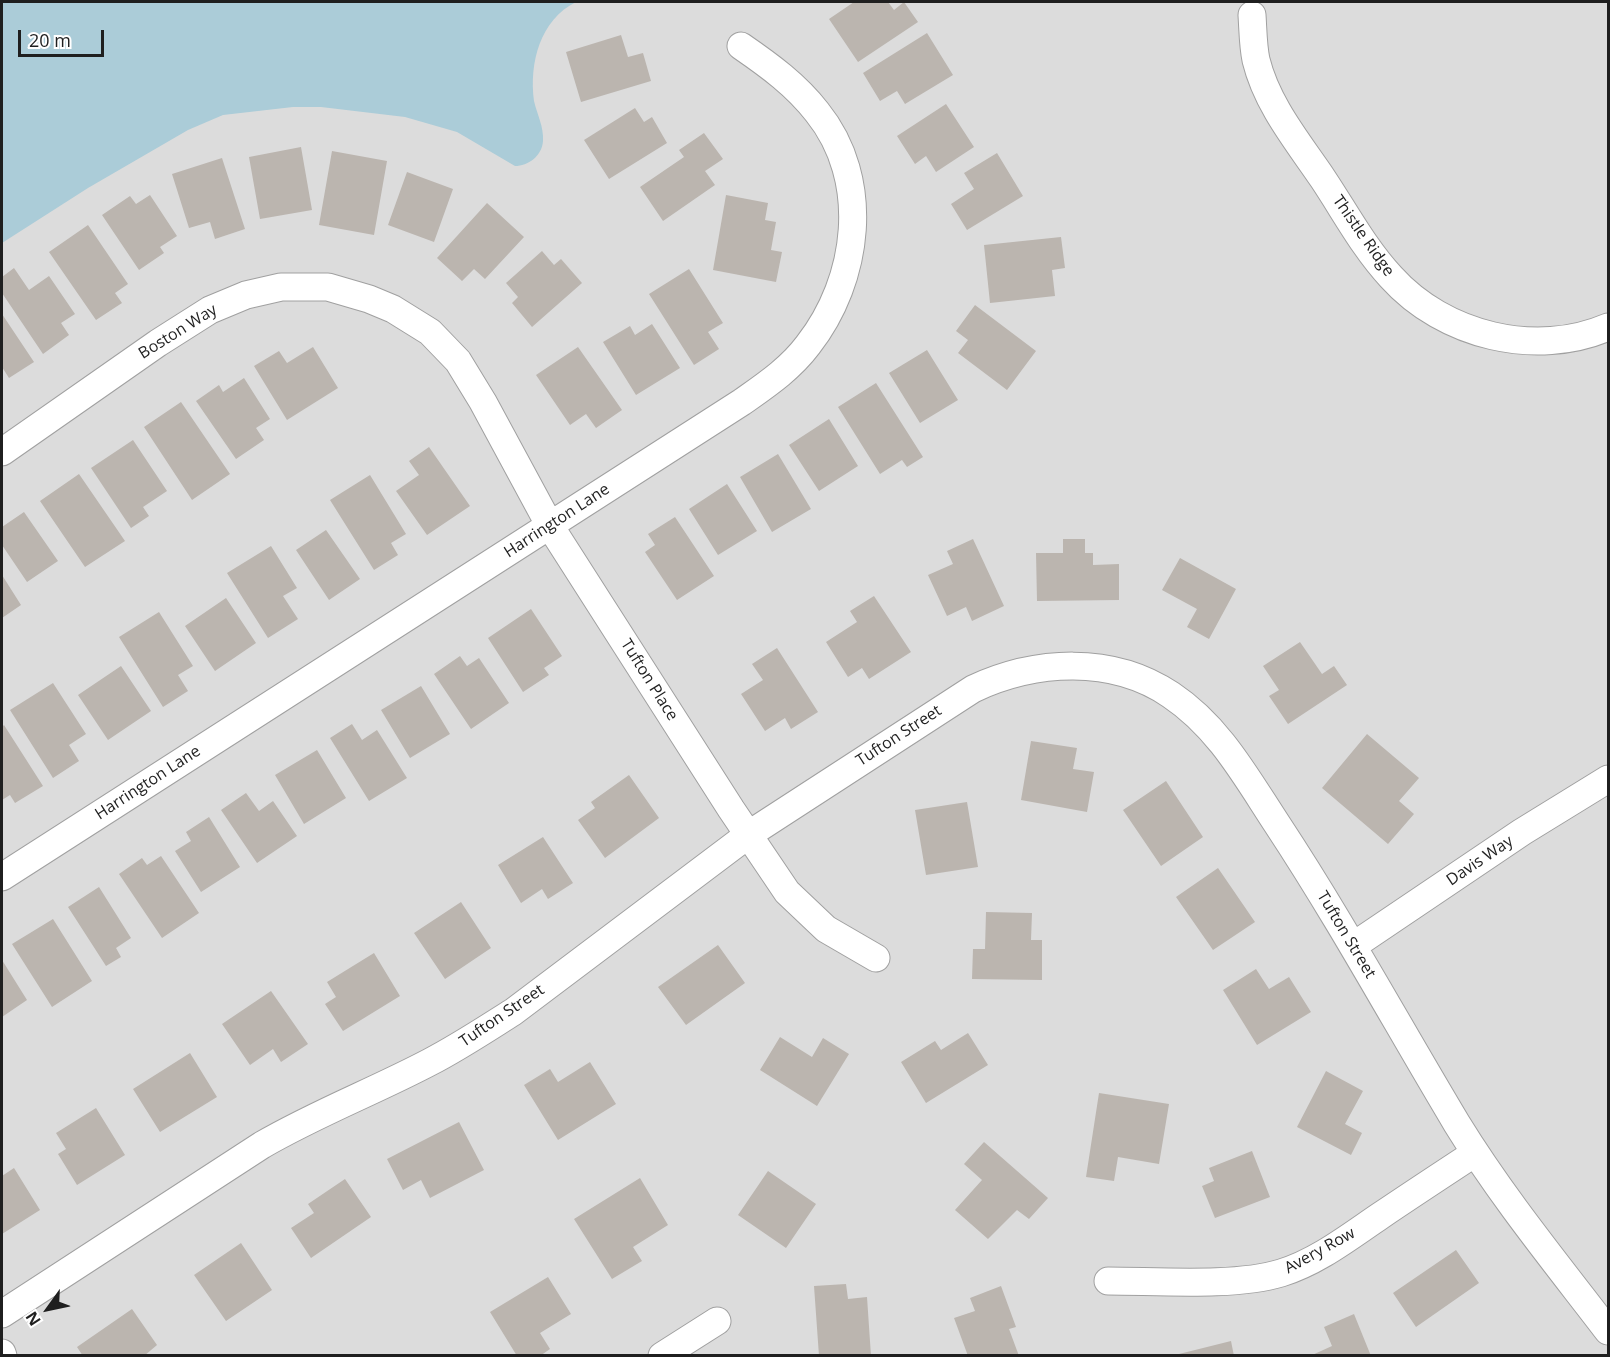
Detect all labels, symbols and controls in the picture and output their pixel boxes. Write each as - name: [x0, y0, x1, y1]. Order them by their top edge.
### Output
- scale bar: [21, 18, 106, 56]
- text: 20 m: [29, 28, 71, 52]
- street label: Thistle Ridge: [1328, 192, 1398, 280]
- street label: Boston Way: [135, 300, 221, 364]
- street label: Harrington Lane: [501, 480, 613, 562]
- street label: Tufton Place: [616, 636, 682, 724]
- street label: Tufton Street: [853, 701, 945, 771]
- street label: Harrington Lane: [92, 742, 204, 824]
- street label: Davis Way: [1443, 832, 1517, 890]
- street label: Tufton Street: [1313, 888, 1379, 982]
- street label: Tufton Street: [456, 981, 548, 1051]
- street label: Avery Row: [1281, 1224, 1359, 1278]
- north arrow: [18, 1279, 78, 1339]
- text: N: [20, 1307, 46, 1330]

